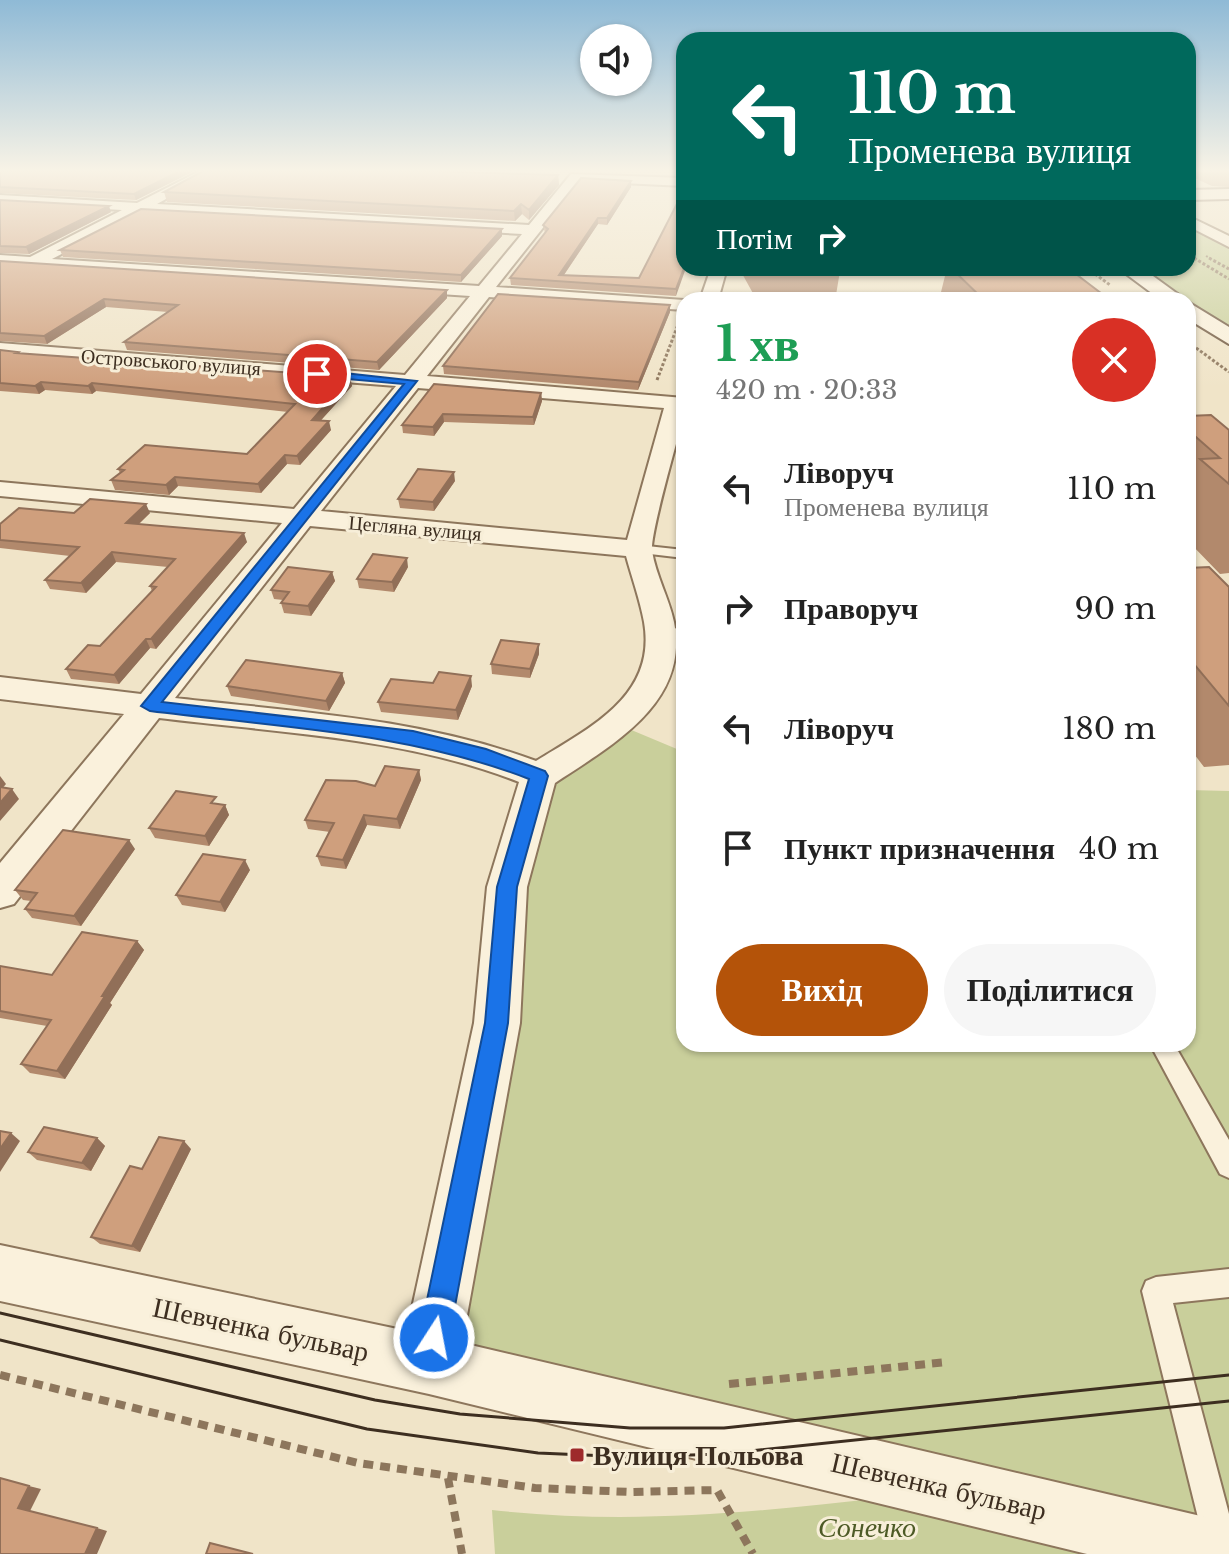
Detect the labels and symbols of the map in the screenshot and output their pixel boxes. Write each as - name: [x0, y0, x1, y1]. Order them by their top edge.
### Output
- pin: [283, 340, 351, 408]
- street label: Островського вулиця: [80, 344, 262, 380]
- street label: Цегляна вулиця: [347, 510, 483, 546]
- street label: Шевченка бульвар: [150, 1290, 372, 1369]
- position arrow: [392, 1296, 476, 1380]
- place label: Вулиця Польова: [593, 1438, 804, 1473]
- street label: Шевченка бульвар: [828, 1445, 1050, 1528]
- marker: Вулиця Польова: [568, 1446, 586, 1464]
- park label: Сонечко: [818, 1510, 916, 1545]

